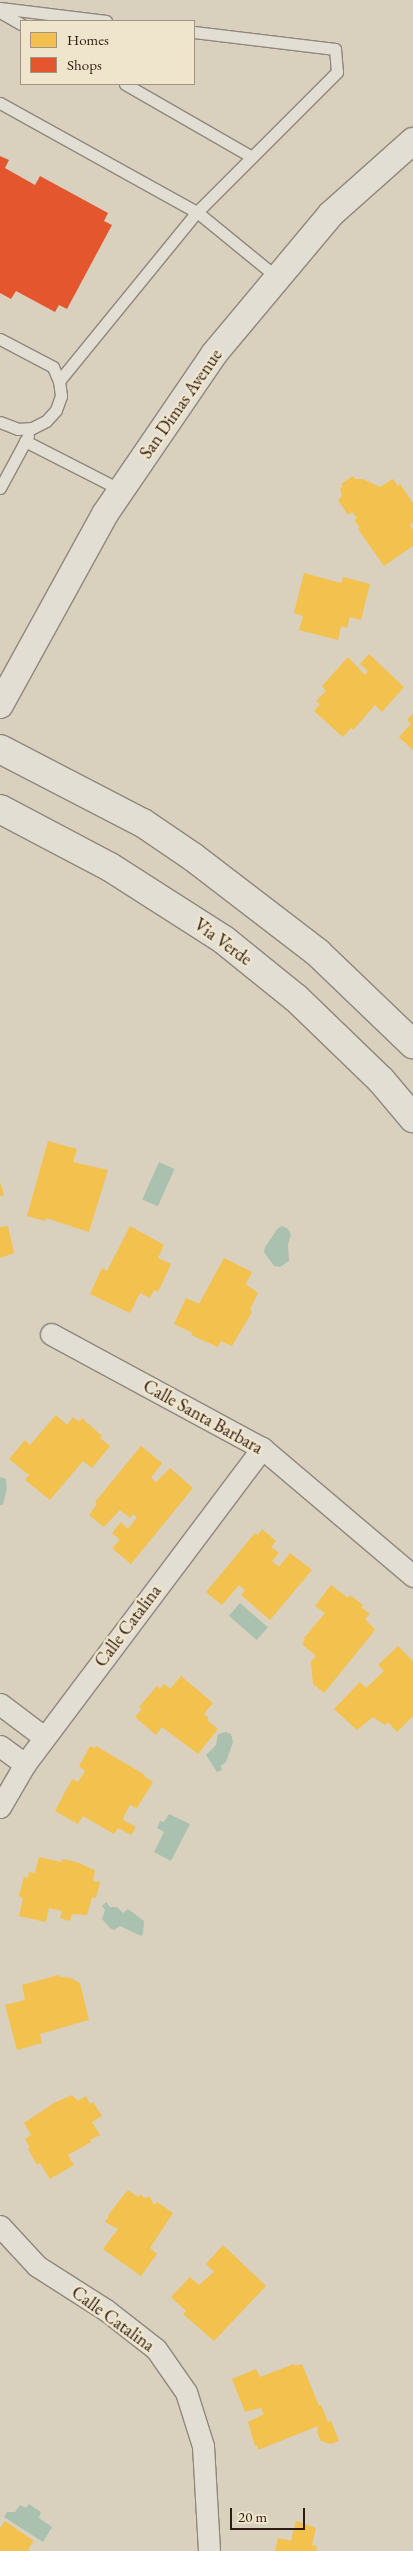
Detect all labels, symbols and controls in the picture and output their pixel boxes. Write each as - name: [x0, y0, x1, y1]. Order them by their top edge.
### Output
- legend: [20, 20, 195, 85]
- text: Homes: [67, 30, 109, 49]
- text: Shops: [67, 55, 102, 74]
- street label: San Dimas Avenue: [135, 345, 227, 463]
- street label: Via Verde: [190, 914, 256, 970]
- street label: Calle Santa Barbara: [139, 1375, 267, 1459]
- street label: Calle Catalina: [90, 1581, 166, 1671]
- street label: Calle Catalina: [67, 2282, 159, 2356]
- scale bar: [233, 2498, 308, 2530]
- text: 20 m: [238, 2507, 267, 2526]

